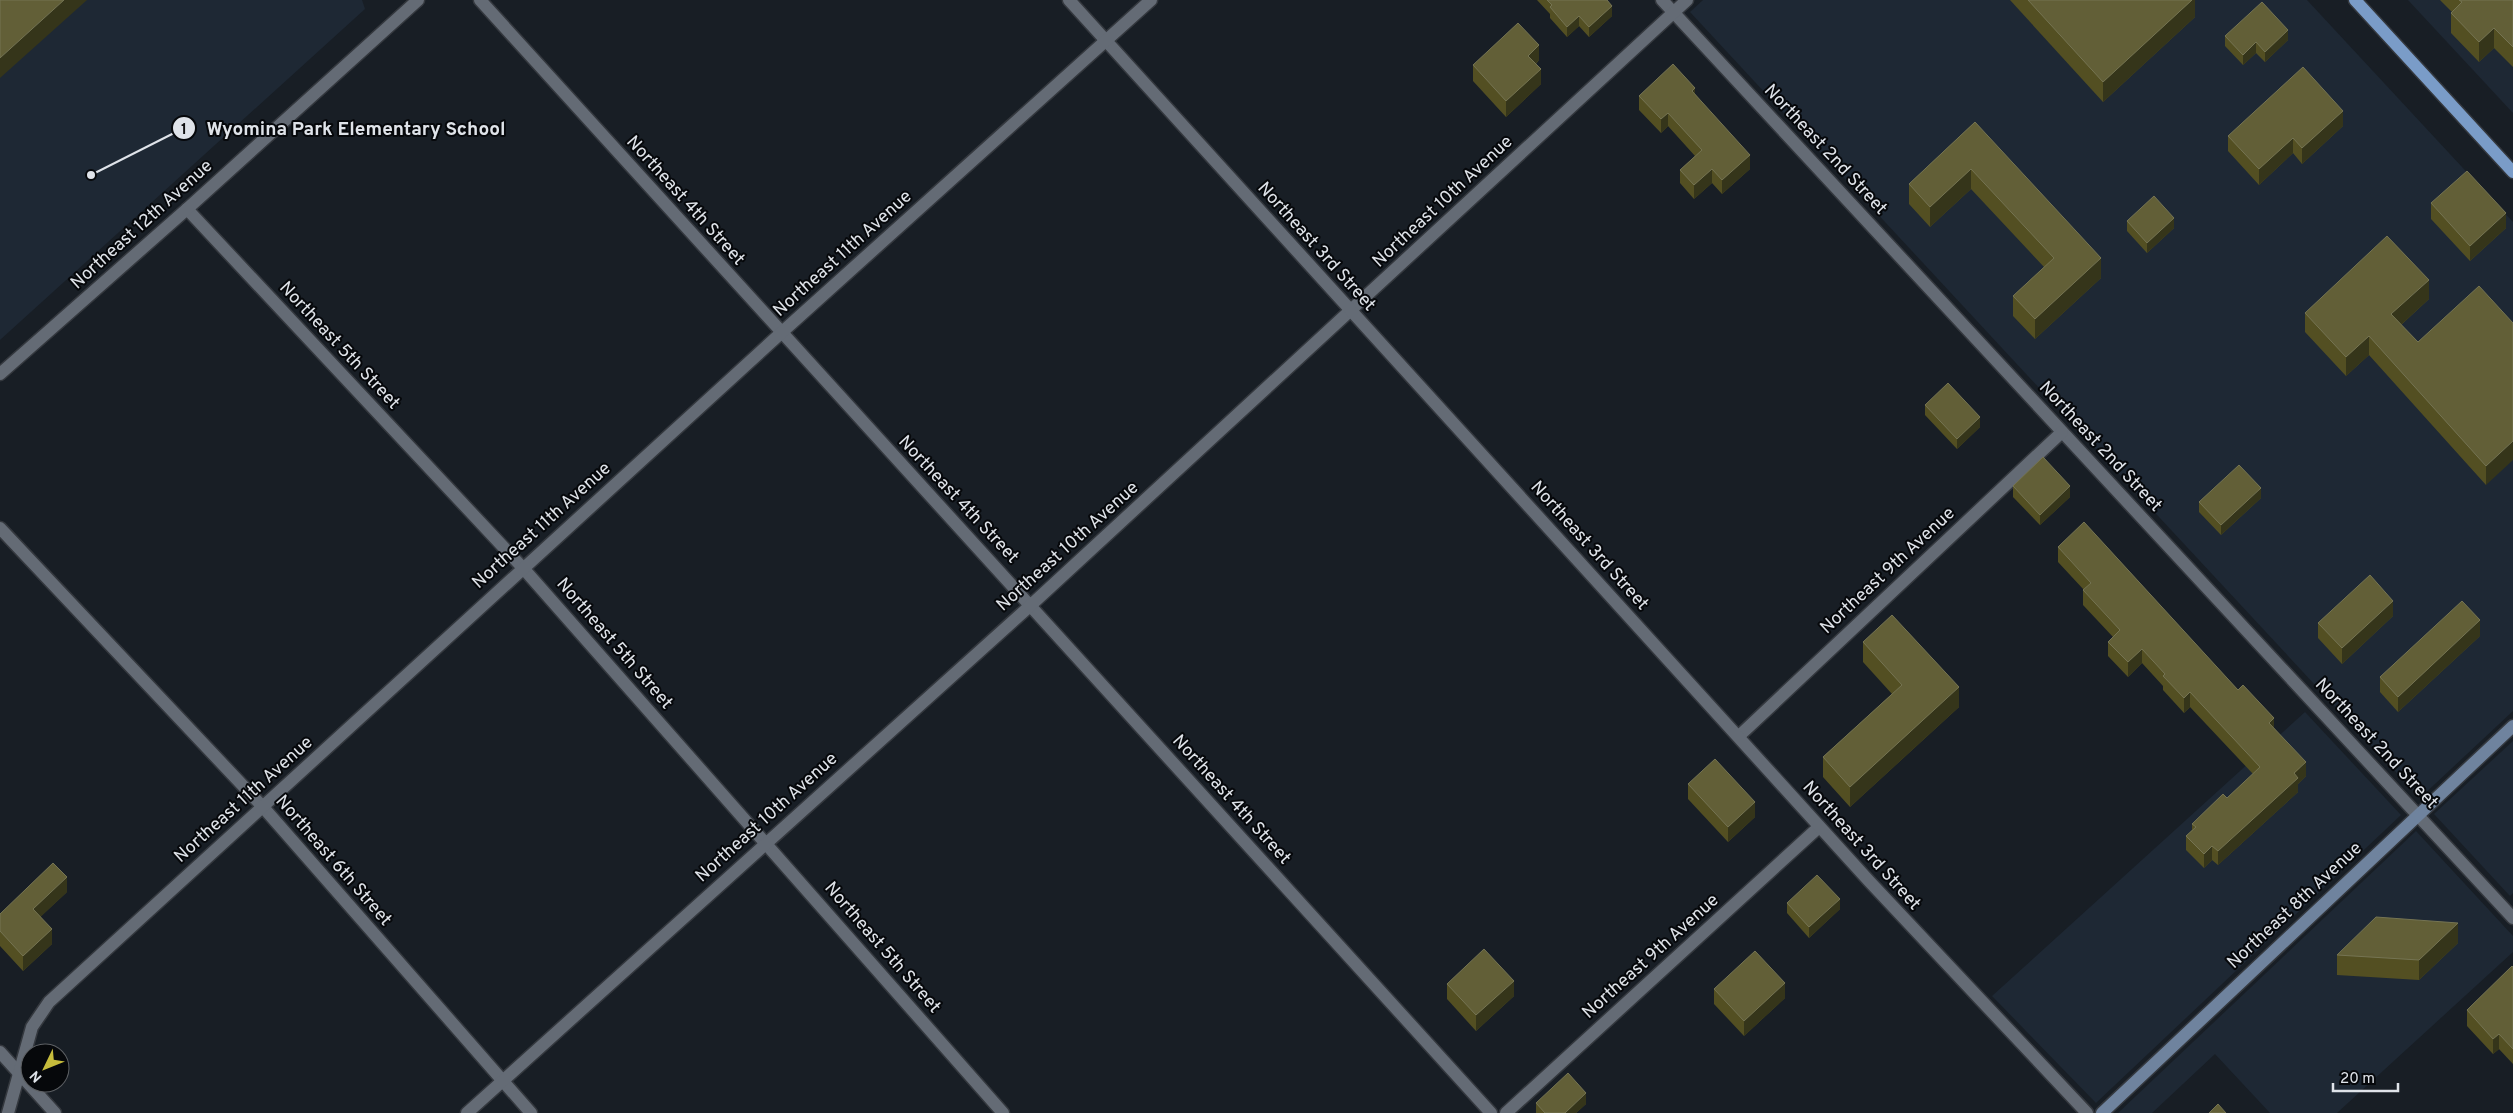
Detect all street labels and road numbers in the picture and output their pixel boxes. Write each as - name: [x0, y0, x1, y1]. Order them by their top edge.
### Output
- street label: Northeast 2nd Street: [1758, 80, 1892, 220]
- street label: Northeast 4th Street: [621, 131, 749, 271]
- street label: Northeast 10th Avenue: [1368, 131, 1518, 273]
- street label: Northeast 12th Avenue: [66, 155, 218, 295]
- street label: Northeast 3rd Street: [1252, 177, 1380, 317]
- street label: Northeast 11th Avenue: [769, 186, 917, 322]
- street label: Northeast 5th Street: [274, 277, 404, 415]
- street label: Northeast 2nd Street: [2033, 377, 2167, 517]
- street label: Northeast 4th Street: [893, 431, 1023, 569]
- street label: Northeast 11th Avenue: [468, 458, 616, 594]
- street label: Northeast 3rd Street: [1525, 476, 1653, 616]
- street label: Northeast 10th Avenue: [992, 477, 1144, 617]
- street label: Northeast 9th Avenue: [1816, 502, 1960, 640]
- street label: Northeast 5th Street: [551, 574, 677, 714]
- street label: Northeast 2nd Street: [2309, 674, 2443, 814]
- street label: Northeast 4th Street: [1167, 730, 1295, 870]
- street label: Northeast 11th Avenue: [170, 732, 318, 868]
- street label: Northeast 10th Avenue: [691, 748, 843, 888]
- street label: Northeast 3rd Street: [1797, 776, 1925, 916]
- street label: Northeast 6th Street: [270, 791, 396, 931]
- street label: Northeast 8th Avenue: [2223, 838, 2367, 974]
- street label: Northeast 5th Street: [819, 878, 945, 1018]
- street label: Northeast 9th Avenue: [1578, 889, 1724, 1025]

